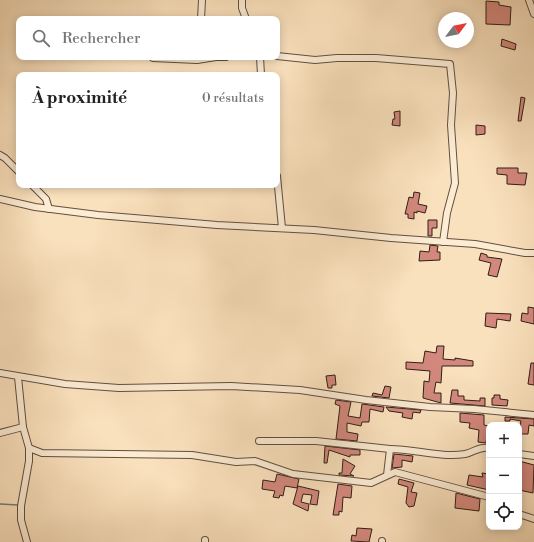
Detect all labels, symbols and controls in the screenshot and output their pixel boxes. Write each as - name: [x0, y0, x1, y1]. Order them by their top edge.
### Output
- north arrow: [438, 12, 474, 48]
- search box: [16, 16, 280, 60]
- icon: search: [30, 27, 52, 49]
- text: Rechercher: [62, 29, 141, 48]
- text: À proximité: [32, 87, 127, 109]
- text: 0 résultats: [202, 90, 264, 106]
- map controls: [486, 422, 522, 530]
- button: +: [486, 422, 522, 458]
- button: −: [486, 458, 522, 494]
- button: locate: [486, 494, 522, 530]

